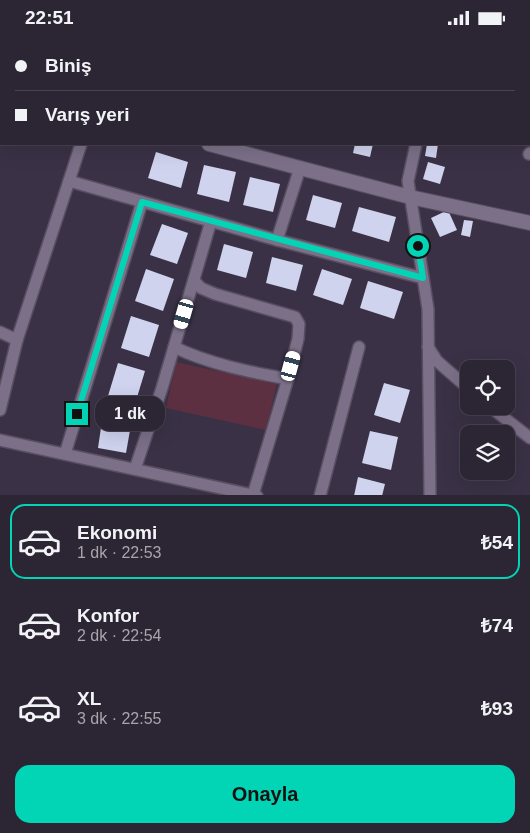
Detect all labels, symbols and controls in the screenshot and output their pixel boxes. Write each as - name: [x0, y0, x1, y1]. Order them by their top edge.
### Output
- text: 22:51: [25, 7, 74, 28]
- text: Biniş: [45, 55, 91, 76]
- text: Varış yeri: [45, 104, 130, 125]
- route start: [407, 235, 429, 257]
- car: [172, 298, 195, 330]
- car: [279, 350, 302, 382]
- map controls: [460, 360, 515, 480]
- button: locate: [460, 360, 515, 415]
- callout: 1 dk: [94, 397, 164, 431]
- route end: [66, 403, 88, 425]
- text: 1 dk: [114, 405, 146, 422]
- button: layers: [460, 425, 515, 480]
- icon: car: [17, 519, 62, 564]
- text: Ekonomi: [77, 522, 157, 543]
- text: ₺54: [481, 532, 513, 553]
- text: 1 dk · 22:53: [77, 544, 162, 561]
- icon: car: [17, 602, 62, 647]
- text: Konfor: [77, 605, 139, 626]
- text: ₺74: [481, 615, 513, 636]
- text: 2 dk · 22:54: [77, 627, 162, 644]
- icon: car: [17, 685, 62, 730]
- text: XL: [77, 688, 101, 709]
- text: ₺93: [481, 698, 513, 719]
- text: 3 dk · 22:55: [77, 710, 162, 727]
- button: Onayla: [15, 765, 515, 823]

